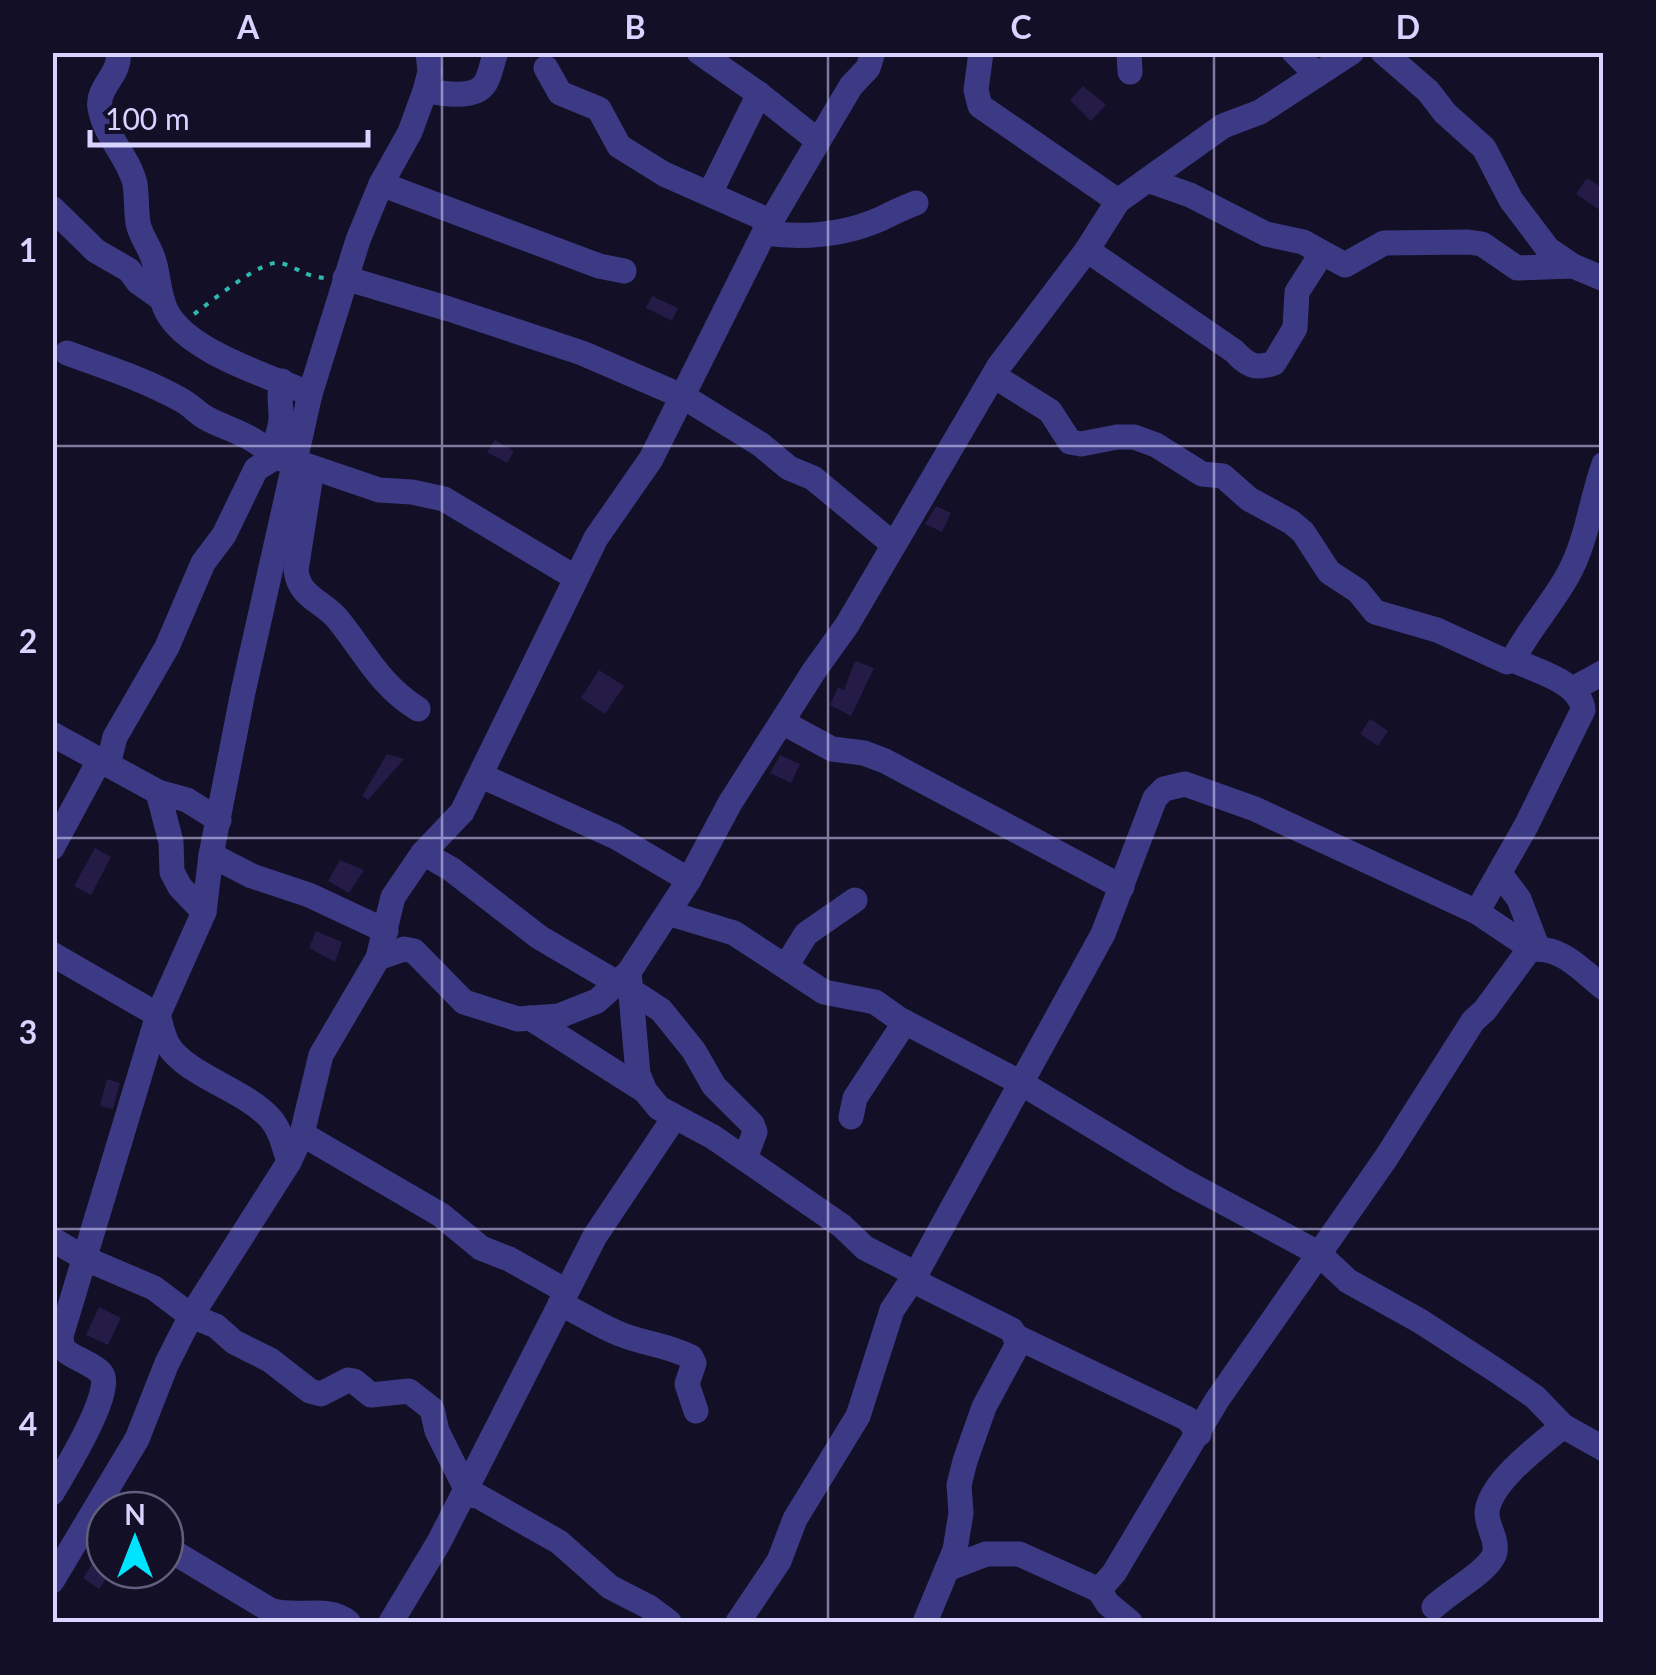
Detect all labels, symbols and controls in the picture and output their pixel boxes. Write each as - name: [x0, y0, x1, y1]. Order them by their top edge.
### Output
- text: A: [236, 7, 260, 46]
- text: B: [624, 7, 646, 46]
- text: C: [1010, 7, 1032, 46]
- text: D: [1396, 7, 1420, 46]
- scale bar: [90, 85, 368, 147]
- text: 100 m: [105, 100, 190, 136]
- text: 1: [19, 230, 37, 269]
- text: 2: [19, 621, 37, 660]
- text: 3: [19, 1012, 37, 1051]
- text: 4: [19, 1404, 37, 1443]
- north arrow: [85, 1490, 185, 1590]
- text: N: [124, 1497, 146, 1531]

